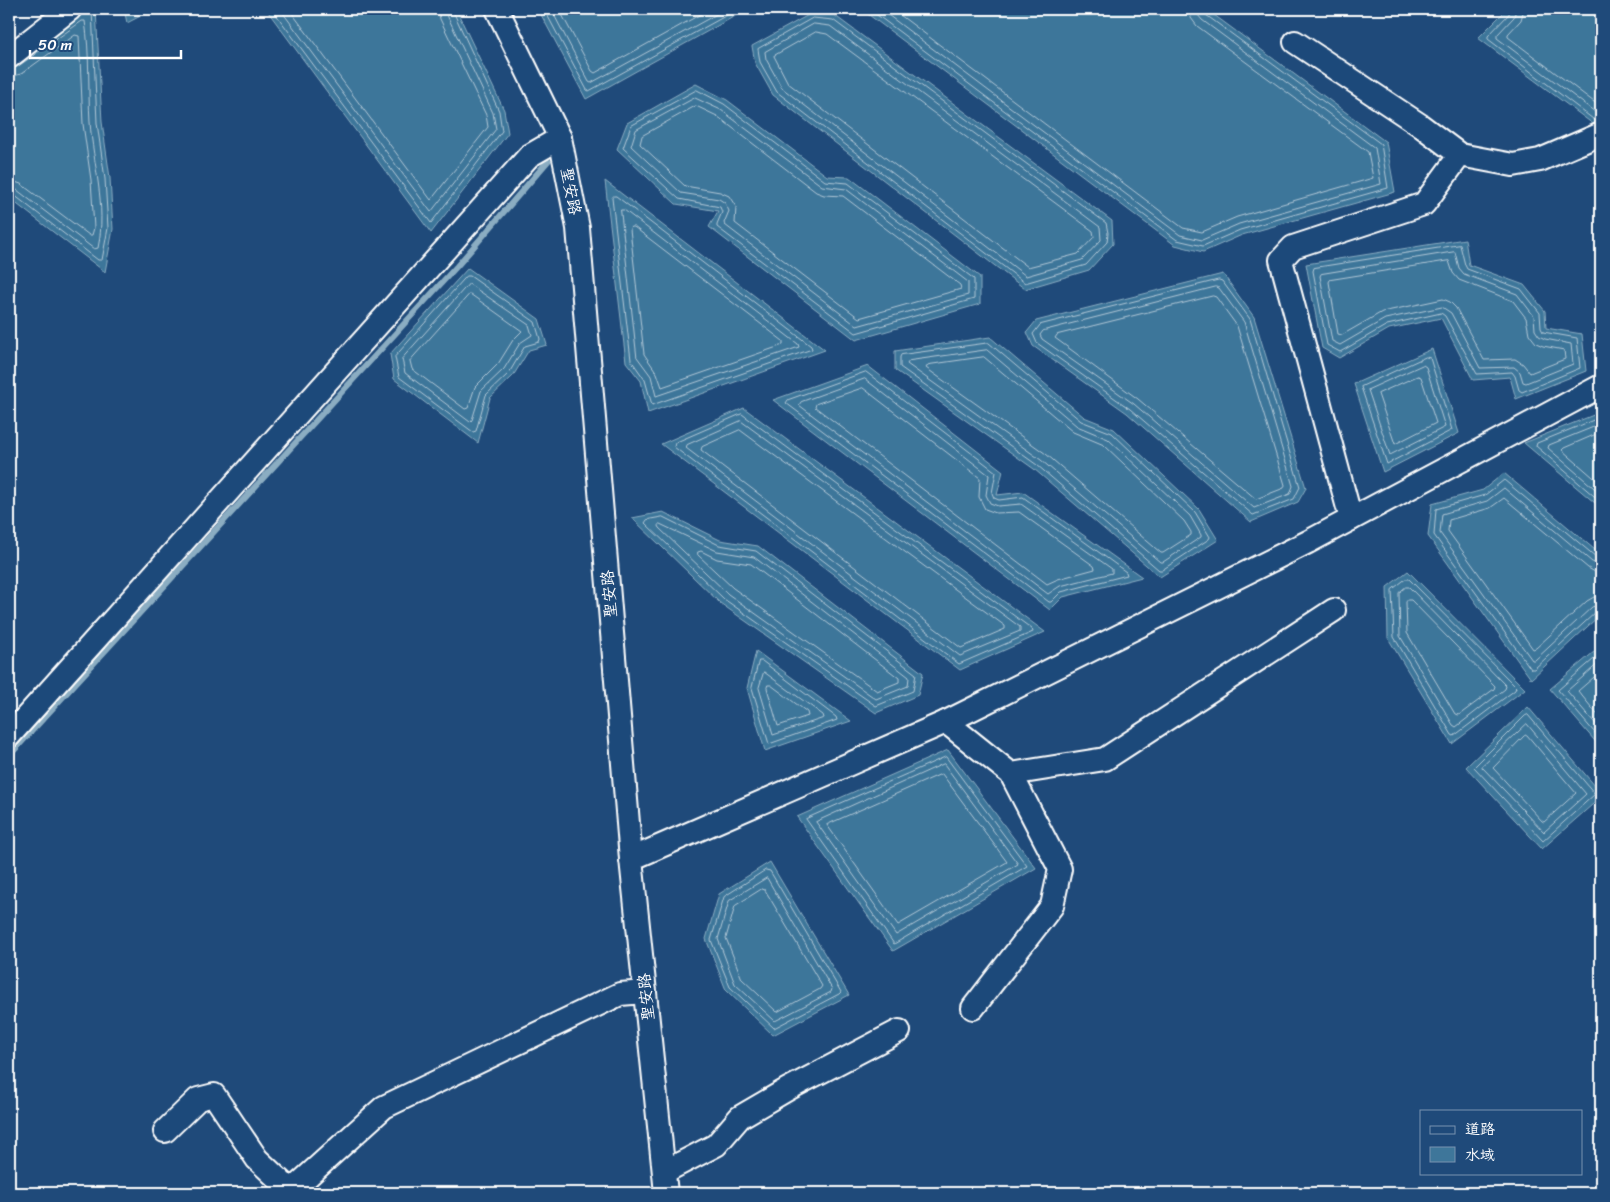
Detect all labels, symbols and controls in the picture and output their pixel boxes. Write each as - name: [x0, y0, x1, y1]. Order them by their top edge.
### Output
- scale bar: [30, 28, 181, 60]
- text: 50 m: [38, 32, 73, 58]
- street label: 聖安路: [552, 165, 590, 217]
- street label: 聖安路: [592, 569, 626, 619]
- street label: 聖安路: [629, 972, 663, 1022]
- legend: [1420, 1110, 1582, 1174]
- text: 道路: [1465, 1116, 1495, 1142]
- text: 水域: [1465, 1142, 1495, 1168]

